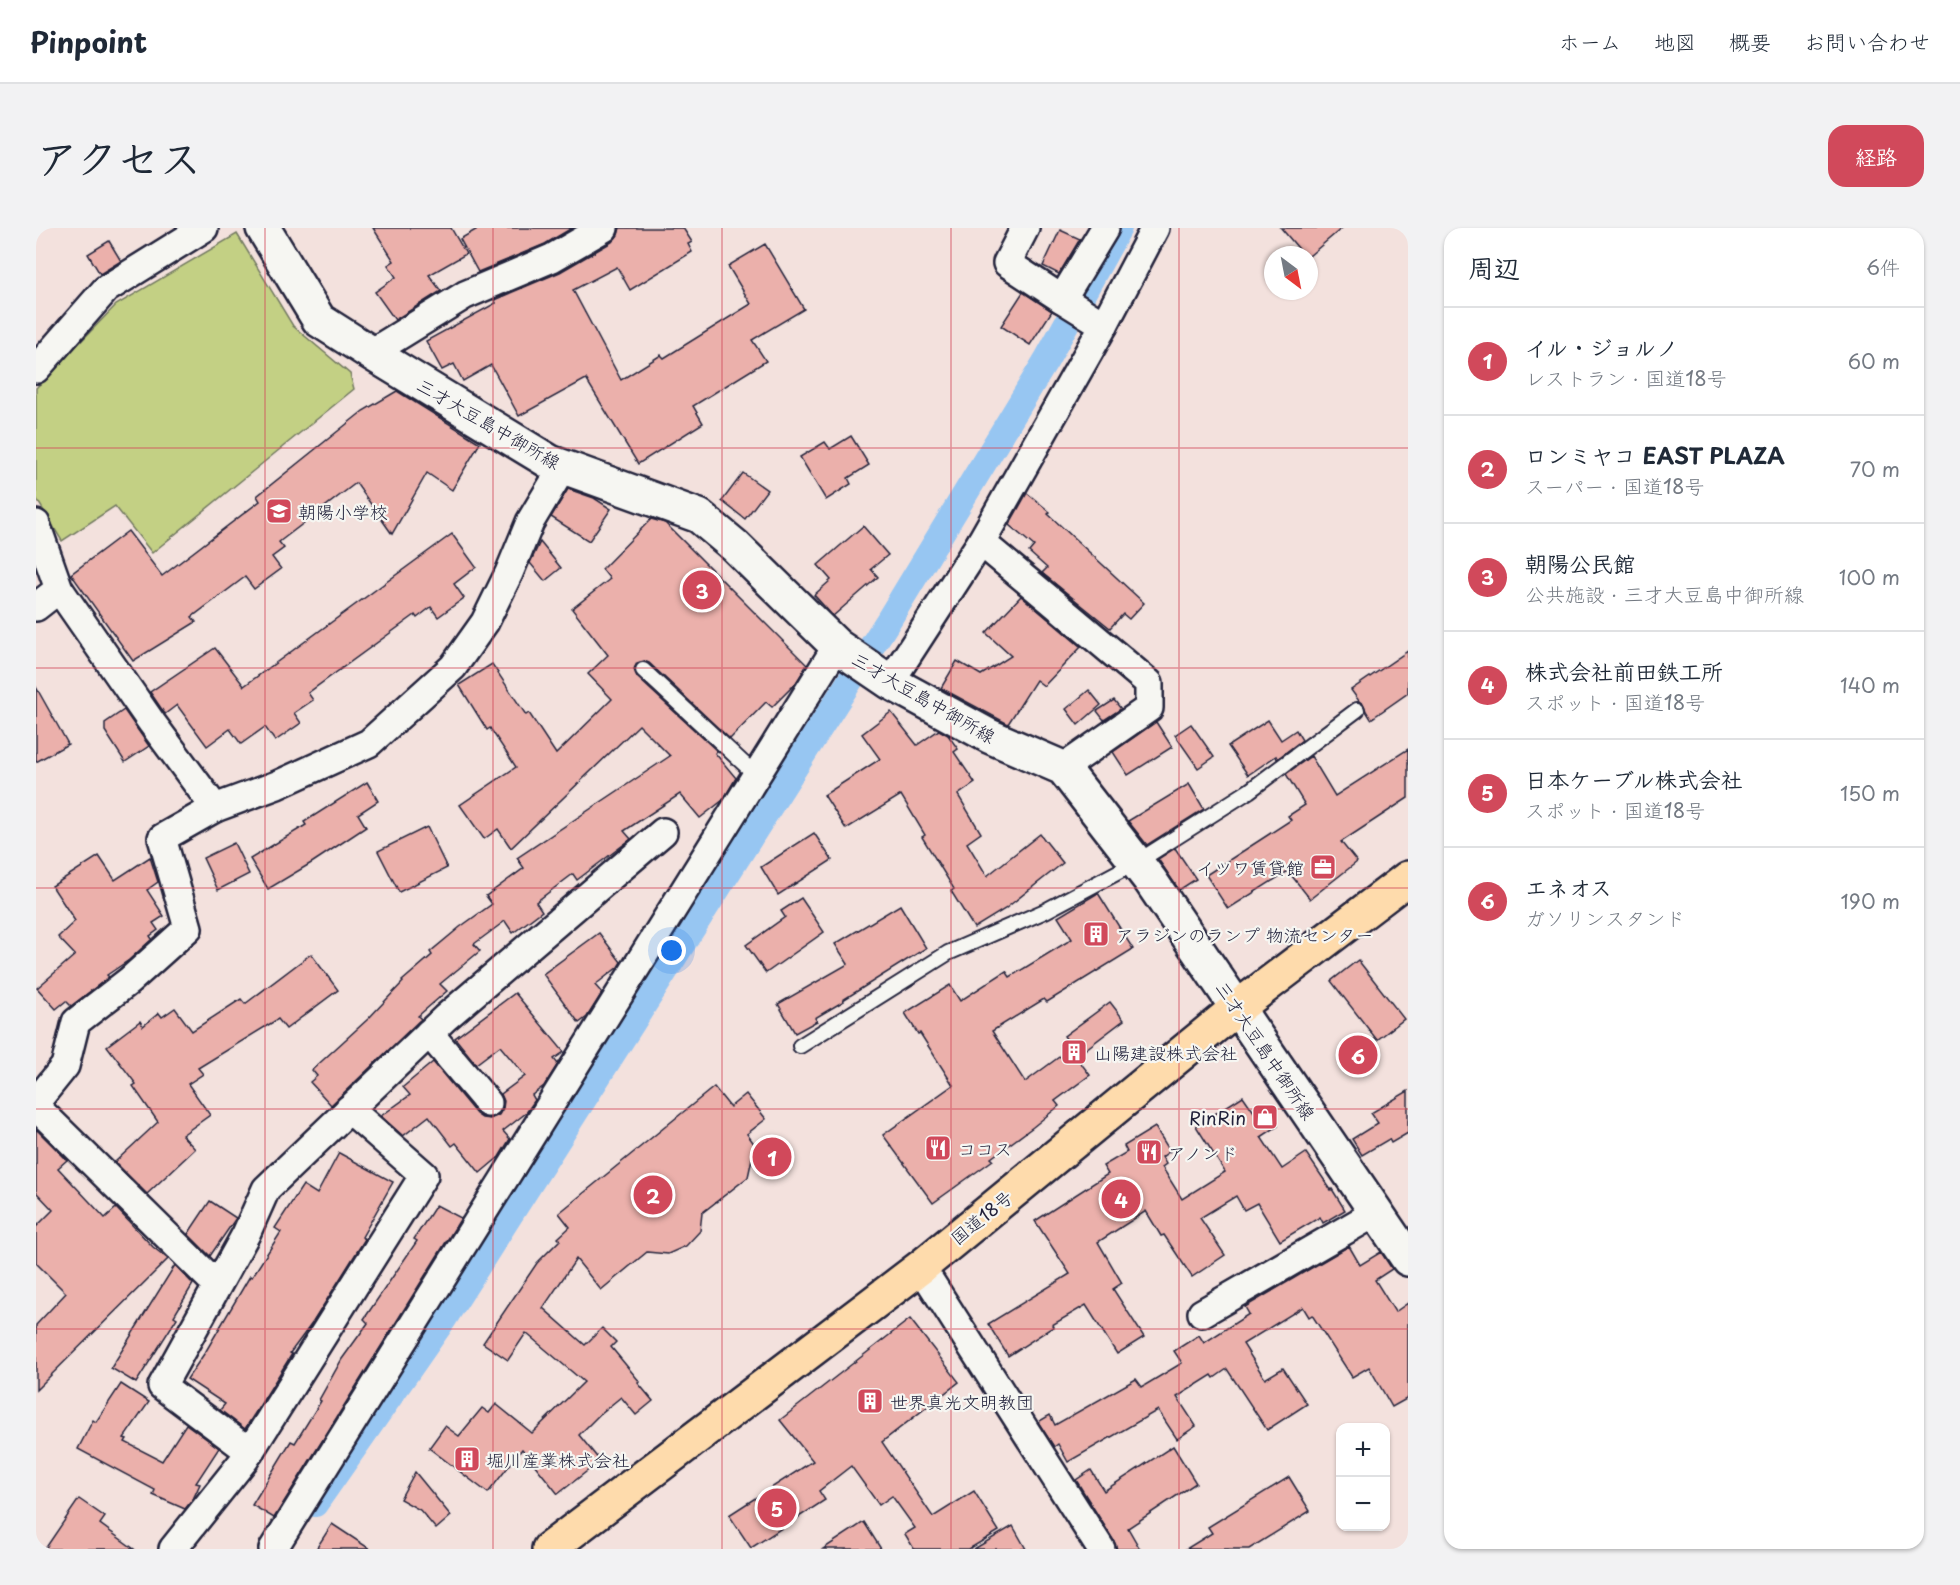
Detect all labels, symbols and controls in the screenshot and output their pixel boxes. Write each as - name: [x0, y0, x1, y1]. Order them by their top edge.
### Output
- text: Pinpoint: [30, 20, 147, 63]
- text: ホーム: [1559, 25, 1621, 57]
- text: 地図: [1654, 25, 1696, 57]
- text: 概要: [1729, 25, 1771, 57]
- text: お問い合わせ: [1804, 25, 1930, 57]
- text: アクセス: [36, 125, 201, 188]
- button: 経路: [1828, 125, 1924, 187]
- north arrow: [1264, 246, 1318, 300]
- text: 周辺: [1468, 248, 1520, 287]
- text: 6件: [1866, 252, 1900, 282]
- text: イル・ジョルノ: [1525, 330, 1678, 363]
- text: 1: [1483, 346, 1492, 376]
- text: 60 m: [1848, 346, 1900, 376]
- text: レストラン · 国道18号: [1525, 363, 1727, 393]
- street label: 三才大豆島中御所線: [412, 371, 566, 475]
- text: ロンミヤコ EAST PLAZA: [1525, 438, 1785, 471]
- text: 2: [1480, 454, 1495, 484]
- text: 70 m: [1850, 454, 1900, 484]
- text: スーパー · 国道18号: [1525, 471, 1704, 501]
- school or university icon: 朝陽小学校: [264, 496, 294, 526]
- place label: 朝陽小学校: [298, 498, 388, 525]
- text: 朝陽公民館: [1525, 546, 1635, 579]
- text: 3: [1481, 562, 1494, 592]
- text: 100 m: [1839, 562, 1900, 592]
- pin: 3: [682, 568, 722, 613]
- text: 公共施設 · 三才大豆島中御所線: [1525, 579, 1804, 609]
- street label: 三才大豆島中御所線: [847, 645, 1001, 749]
- text: 株式会社前田鉄工所: [1525, 654, 1723, 687]
- text: 4: [1481, 670, 1494, 700]
- text: 140 m: [1840, 670, 1900, 700]
- text: スポット · 国道18号: [1525, 687, 1705, 717]
- text: 日本ケーブル株式会社: [1525, 762, 1743, 795]
- text: 5: [1481, 778, 1494, 808]
- text: 150 m: [1840, 778, 1900, 808]
- text: スポット · 国道18号: [1525, 795, 1705, 825]
- office icon: イツワ賃貸館: [1308, 852, 1338, 882]
- place label: イツワ賃貸館: [1196, 854, 1304, 881]
- text: エネオス: [1525, 870, 1612, 903]
- text: 6: [1480, 886, 1495, 916]
- text: 190 m: [1841, 886, 1900, 916]
- text: ガソリンスタンド: [1525, 903, 1685, 933]
- building icon: アラジンのランプ 物流センター: [1081, 919, 1111, 949]
- place label: アラジンのランプ 物流センター: [1116, 921, 1373, 948]
- your location: [657, 936, 686, 965]
- street label: 三才大豆島中御所線: [1210, 975, 1322, 1125]
- pin: 6: [1338, 1032, 1378, 1078]
- building icon: 山陽建設株式会社: [1059, 1037, 1089, 1067]
- place label: 山陽建設株式会社: [1094, 1039, 1238, 1066]
- shop icon: RinRin: [1250, 1102, 1280, 1132]
- place label: RinRin: [1189, 1104, 1246, 1131]
- restaurant icon: ココス: [923, 1133, 953, 1163]
- pin: 1: [752, 1134, 792, 1180]
- place label: ココス: [958, 1135, 1012, 1162]
- restaurant icon: アノンド: [1134, 1137, 1164, 1167]
- place label: アノンド: [1168, 1139, 1238, 1166]
- pin: 2: [634, 1172, 672, 1218]
- pin: 4: [1102, 1176, 1140, 1222]
- street label: 国道18号: [944, 1183, 1018, 1251]
- building icon: 世界真光文明教団: [855, 1386, 885, 1416]
- place label: 世界真光文明教団: [890, 1388, 1034, 1415]
- map controls: [1336, 1423, 1390, 1531]
- button: +: [1336, 1423, 1390, 1477]
- building icon: 堀川産業株式会社: [452, 1444, 482, 1474]
- place label: 堀川産業株式会社: [486, 1446, 630, 1473]
- button: −: [1336, 1477, 1390, 1531]
- pin: 5: [758, 1486, 796, 1530]

